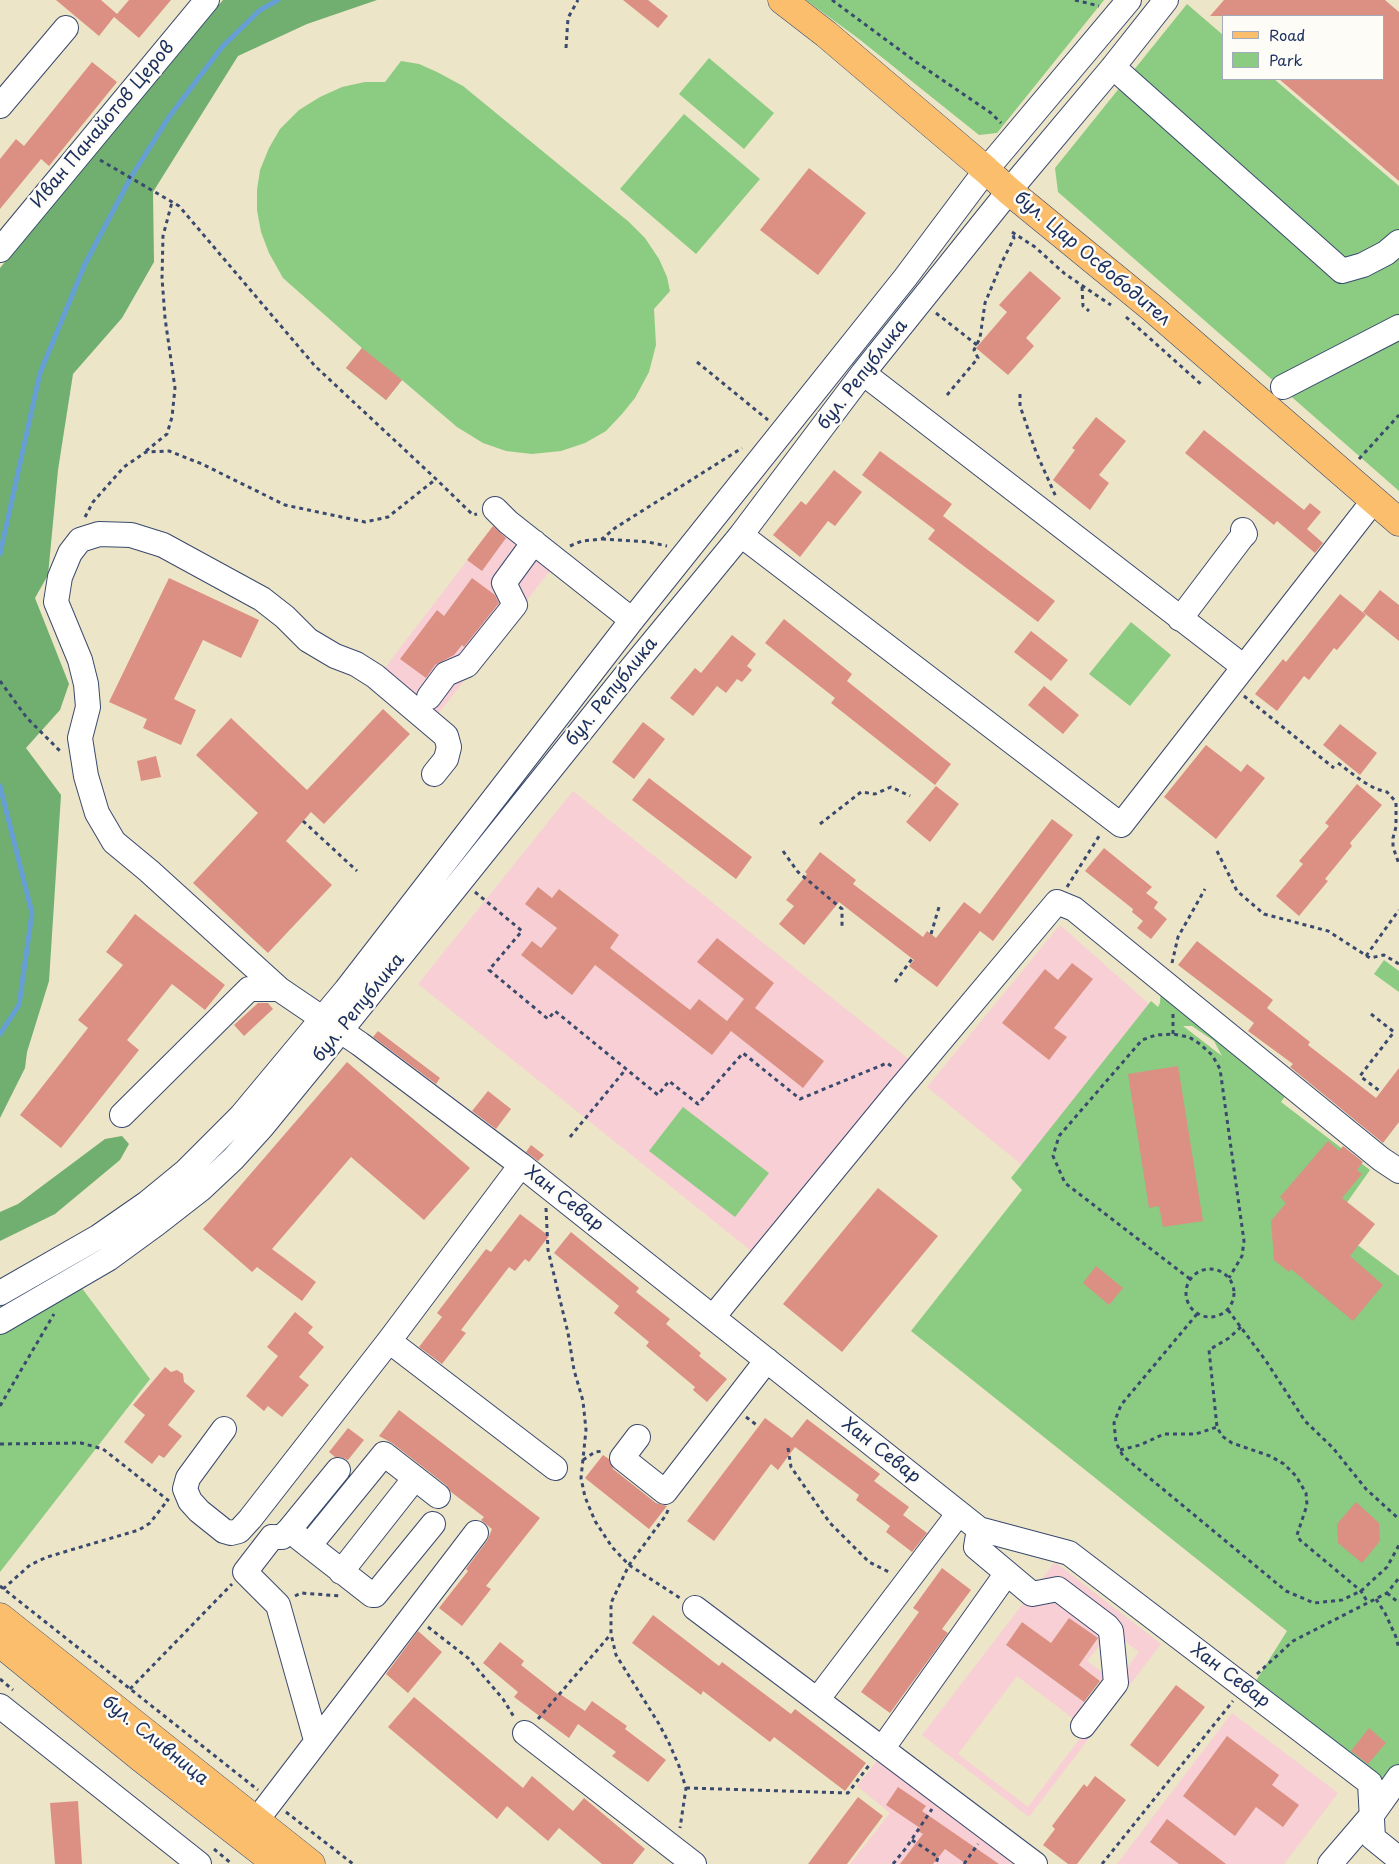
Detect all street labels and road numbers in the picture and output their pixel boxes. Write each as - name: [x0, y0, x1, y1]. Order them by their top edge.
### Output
- street label: Иван Панайотов Церов: [27, 37, 179, 213]
- street label: бул. Цар Освободител: [1009, 187, 1175, 331]
- street label: бул. Република: [813, 316, 913, 434]
- street label: бул. Република: [562, 633, 662, 751]
- street label: бул. Република: [309, 949, 409, 1067]
- street label: Хан Севар: [520, 1162, 608, 1236]
- street label: Хан Севар: [837, 1414, 925, 1488]
- street label: Хан Севар: [1186, 1639, 1274, 1713]
- street label: бул. Сливница: [97, 1692, 213, 1790]

